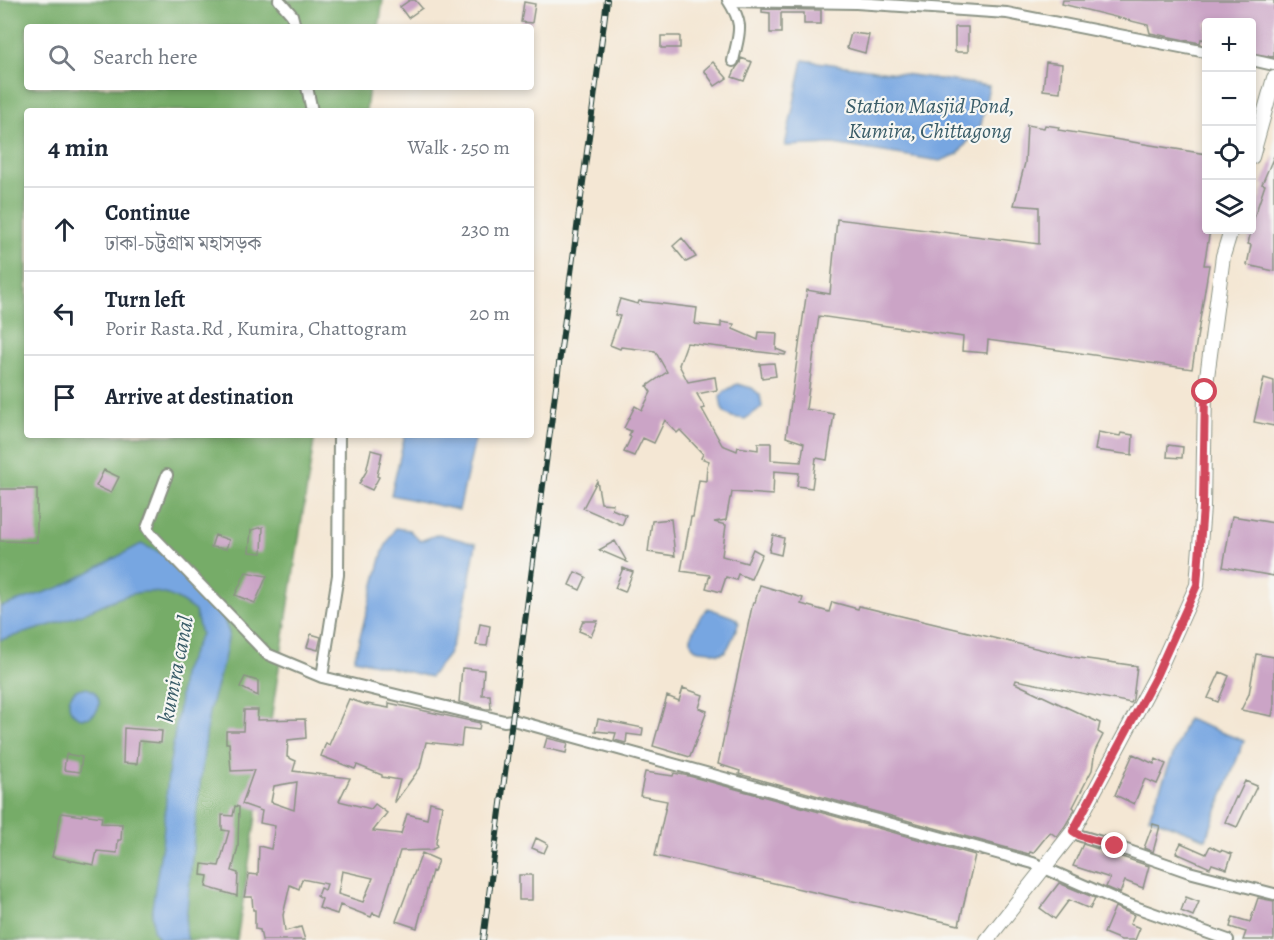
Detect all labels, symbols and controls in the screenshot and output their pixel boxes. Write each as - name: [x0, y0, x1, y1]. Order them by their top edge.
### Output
- map controls: [1202, 18, 1256, 234]
- button: +: [1202, 18, 1256, 72]
- search box: [24, 24, 534, 90]
- icon: search: [45, 41, 78, 74]
- text: Search here: [93, 42, 198, 72]
- button: −: [1202, 72, 1256, 126]
- water label: Station Masjid Pond, Kumira, Chittagong: [846, 91, 1014, 146]
- button: locate: [1202, 126, 1256, 180]
- text: 4 min: [48, 130, 109, 165]
- text: Walk · 250 m: [408, 134, 510, 161]
- button: layers: [1202, 180, 1256, 234]
- text: Continue: [105, 198, 190, 228]
- icon: ahead: [48, 213, 81, 246]
- text: 230 m: [461, 216, 510, 243]
- text: ঢাকা-চট্টগ্রাম মহাসড়ক: [105, 230, 261, 257]
- text: Turn left: [105, 285, 185, 315]
- icon: left: [48, 297, 81, 330]
- text: 20 m: [469, 300, 510, 327]
- text: Porir Rasta.Rd , Kumira, Chattogram: [105, 315, 407, 342]
- route start: [1191, 378, 1217, 404]
- icon: arrive: [48, 381, 81, 414]
- text: Arrive at destination: [105, 382, 294, 412]
- water label: kumira canal: [151, 613, 201, 725]
- route end: [1101, 832, 1127, 858]

